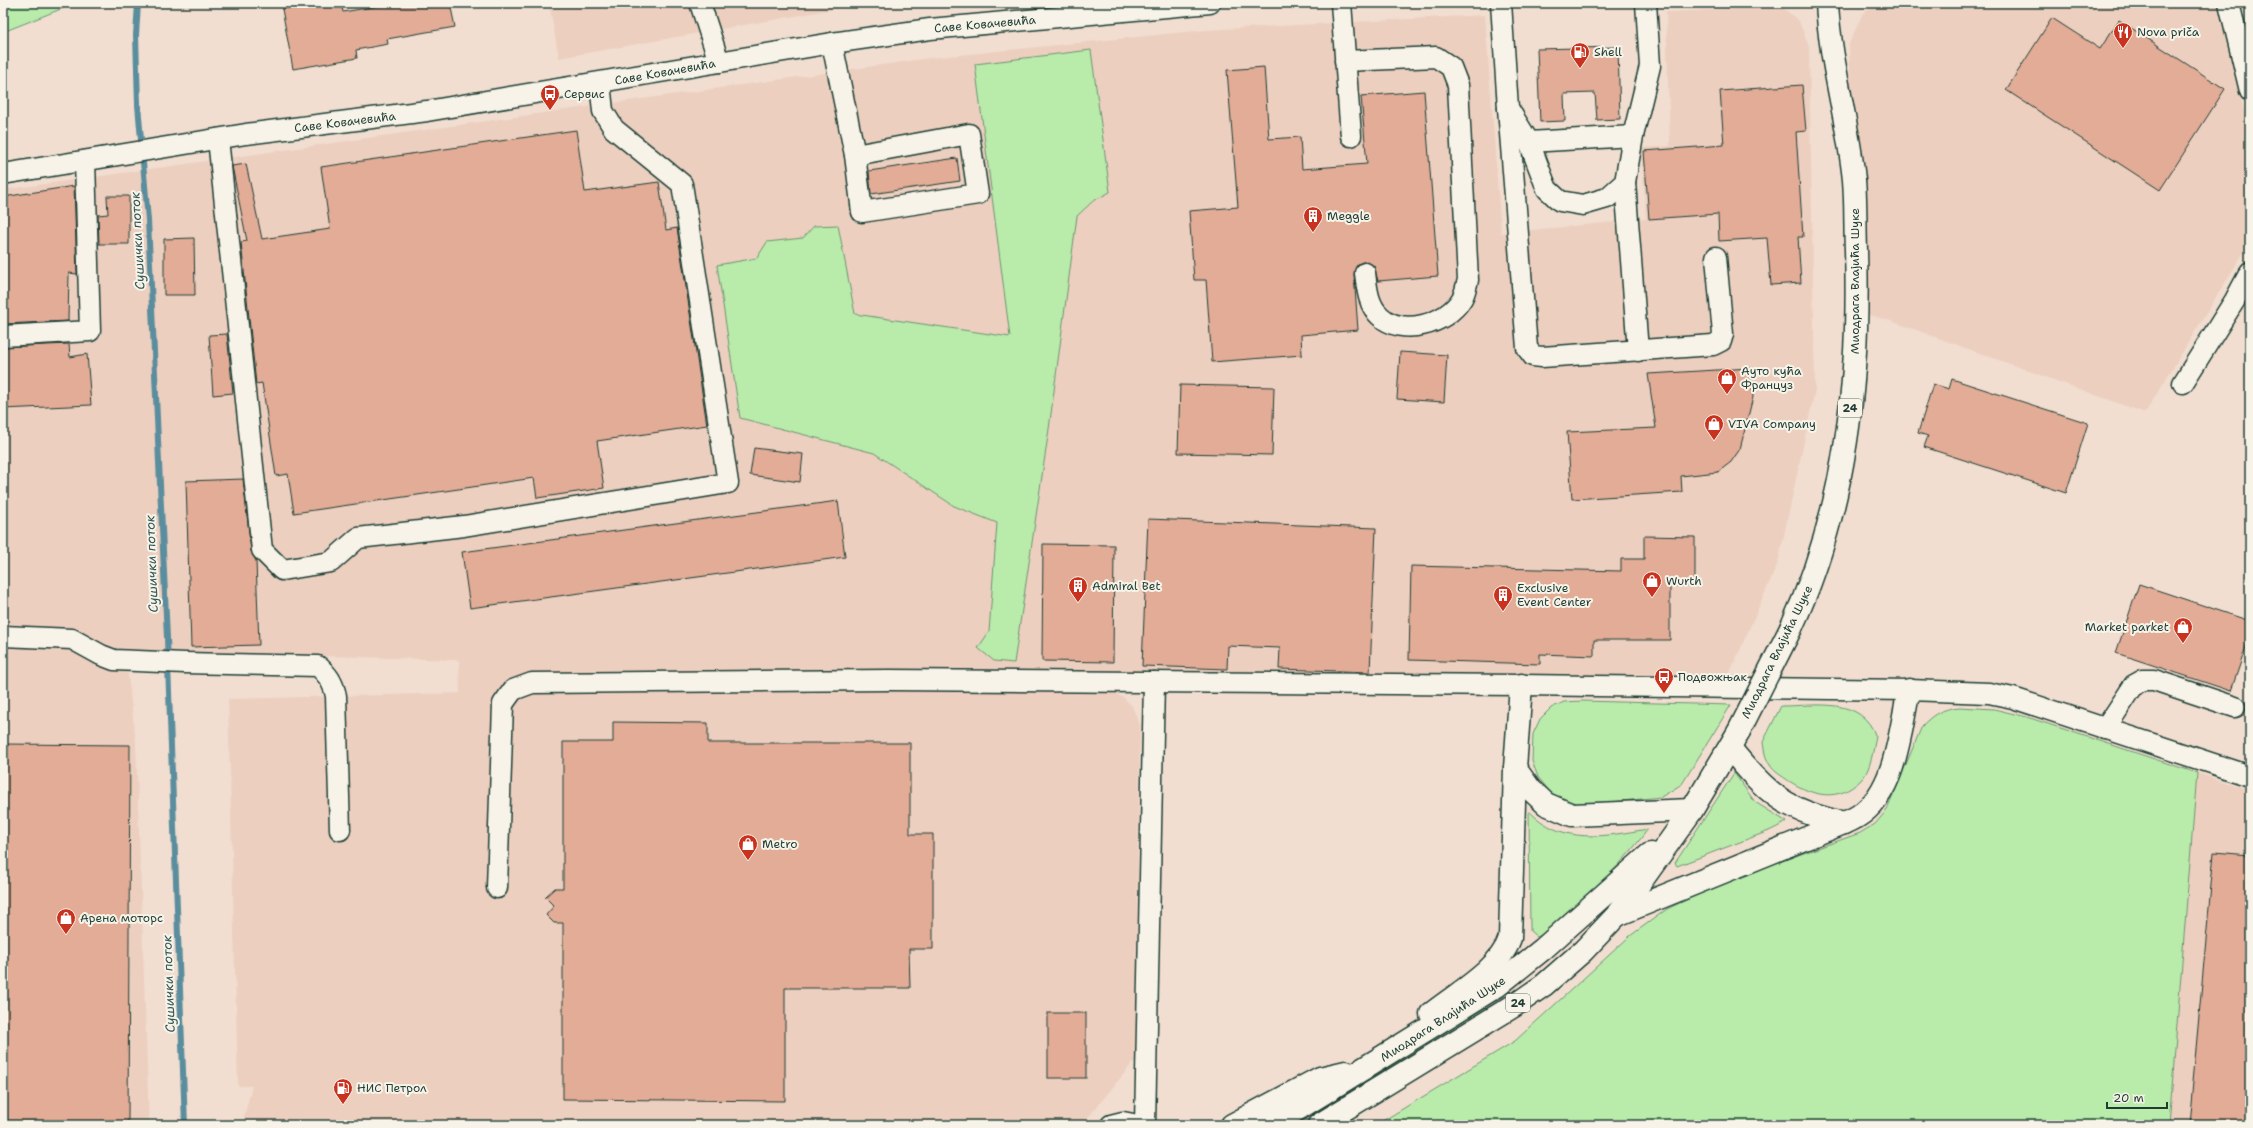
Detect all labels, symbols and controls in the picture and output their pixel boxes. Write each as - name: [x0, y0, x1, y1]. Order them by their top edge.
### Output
- street label: Саве Ковачевића: [933, 12, 1037, 36]
- restaurant icon: Nova priča: [2112, 21, 2134, 49]
- place label: Nova priča: [2137, 24, 2200, 40]
- fuel station icon: Shell: [1569, 41, 1591, 69]
- place label: Shell: [1594, 44, 1622, 60]
- street label: Саве Ковачевића: [613, 55, 717, 89]
- bus stop icon: Сервис: [539, 83, 561, 111]
- place label: Сервис: [564, 86, 605, 102]
- street label: Саве Ковачевића: [293, 108, 397, 136]
- water label: Сушички поток: [126, 191, 149, 290]
- building icon: Meggle: [1302, 205, 1324, 233]
- place label: Meggle: [1327, 208, 1370, 224]
- street label: Миодрага Влајића Шуке: [1847, 208, 1863, 354]
- place label: Ауто кућа Француз: [1741, 363, 1802, 393]
- shop icon: Ауто кућа Француз: [1716, 367, 1738, 395]
- road number: 24: [1838, 399, 1862, 417]
- shop icon: VIVA Company: [1703, 413, 1725, 441]
- place label: VIVA Company: [1728, 416, 1816, 432]
- water label: Сушички поток: [141, 514, 162, 613]
- shop icon: Wurth: [1641, 570, 1663, 598]
- place label: Wurth: [1666, 573, 1702, 589]
- building icon: Admiral Bet: [1067, 575, 1089, 603]
- place label: Admiral Bet: [1092, 578, 1161, 594]
- place label: Exclusive Event Center: [1517, 580, 1592, 610]
- street label: Миодрага Влајића Шуке: [1738, 583, 1816, 721]
- building icon: Exclusive Event Center: [1492, 584, 1514, 612]
- shop icon: Market parket: [2172, 616, 2194, 644]
- place label: Market parket: [2085, 619, 2169, 635]
- bus stop icon: Подвожњак: [1653, 666, 1675, 694]
- place label: Подвожњак: [1678, 669, 1748, 685]
- shop icon: Metro: [737, 833, 759, 861]
- place label: Metro: [762, 836, 798, 852]
- shop icon: Арена моторс: [55, 907, 77, 935]
- place label: Арена моторс: [80, 910, 163, 926]
- water label: Сушички поток: [158, 934, 179, 1033]
- street label: Миодрага Влајића Шуке: [1377, 972, 1509, 1066]
- road number: 24: [1506, 994, 1530, 1012]
- fuel station icon: НИС Петрол: [332, 1077, 354, 1105]
- place label: НИС Петрол: [357, 1080, 427, 1096]
- scale bar: [2107, 1084, 2167, 1110]
- text: 20 m: [2113, 1090, 2144, 1106]

